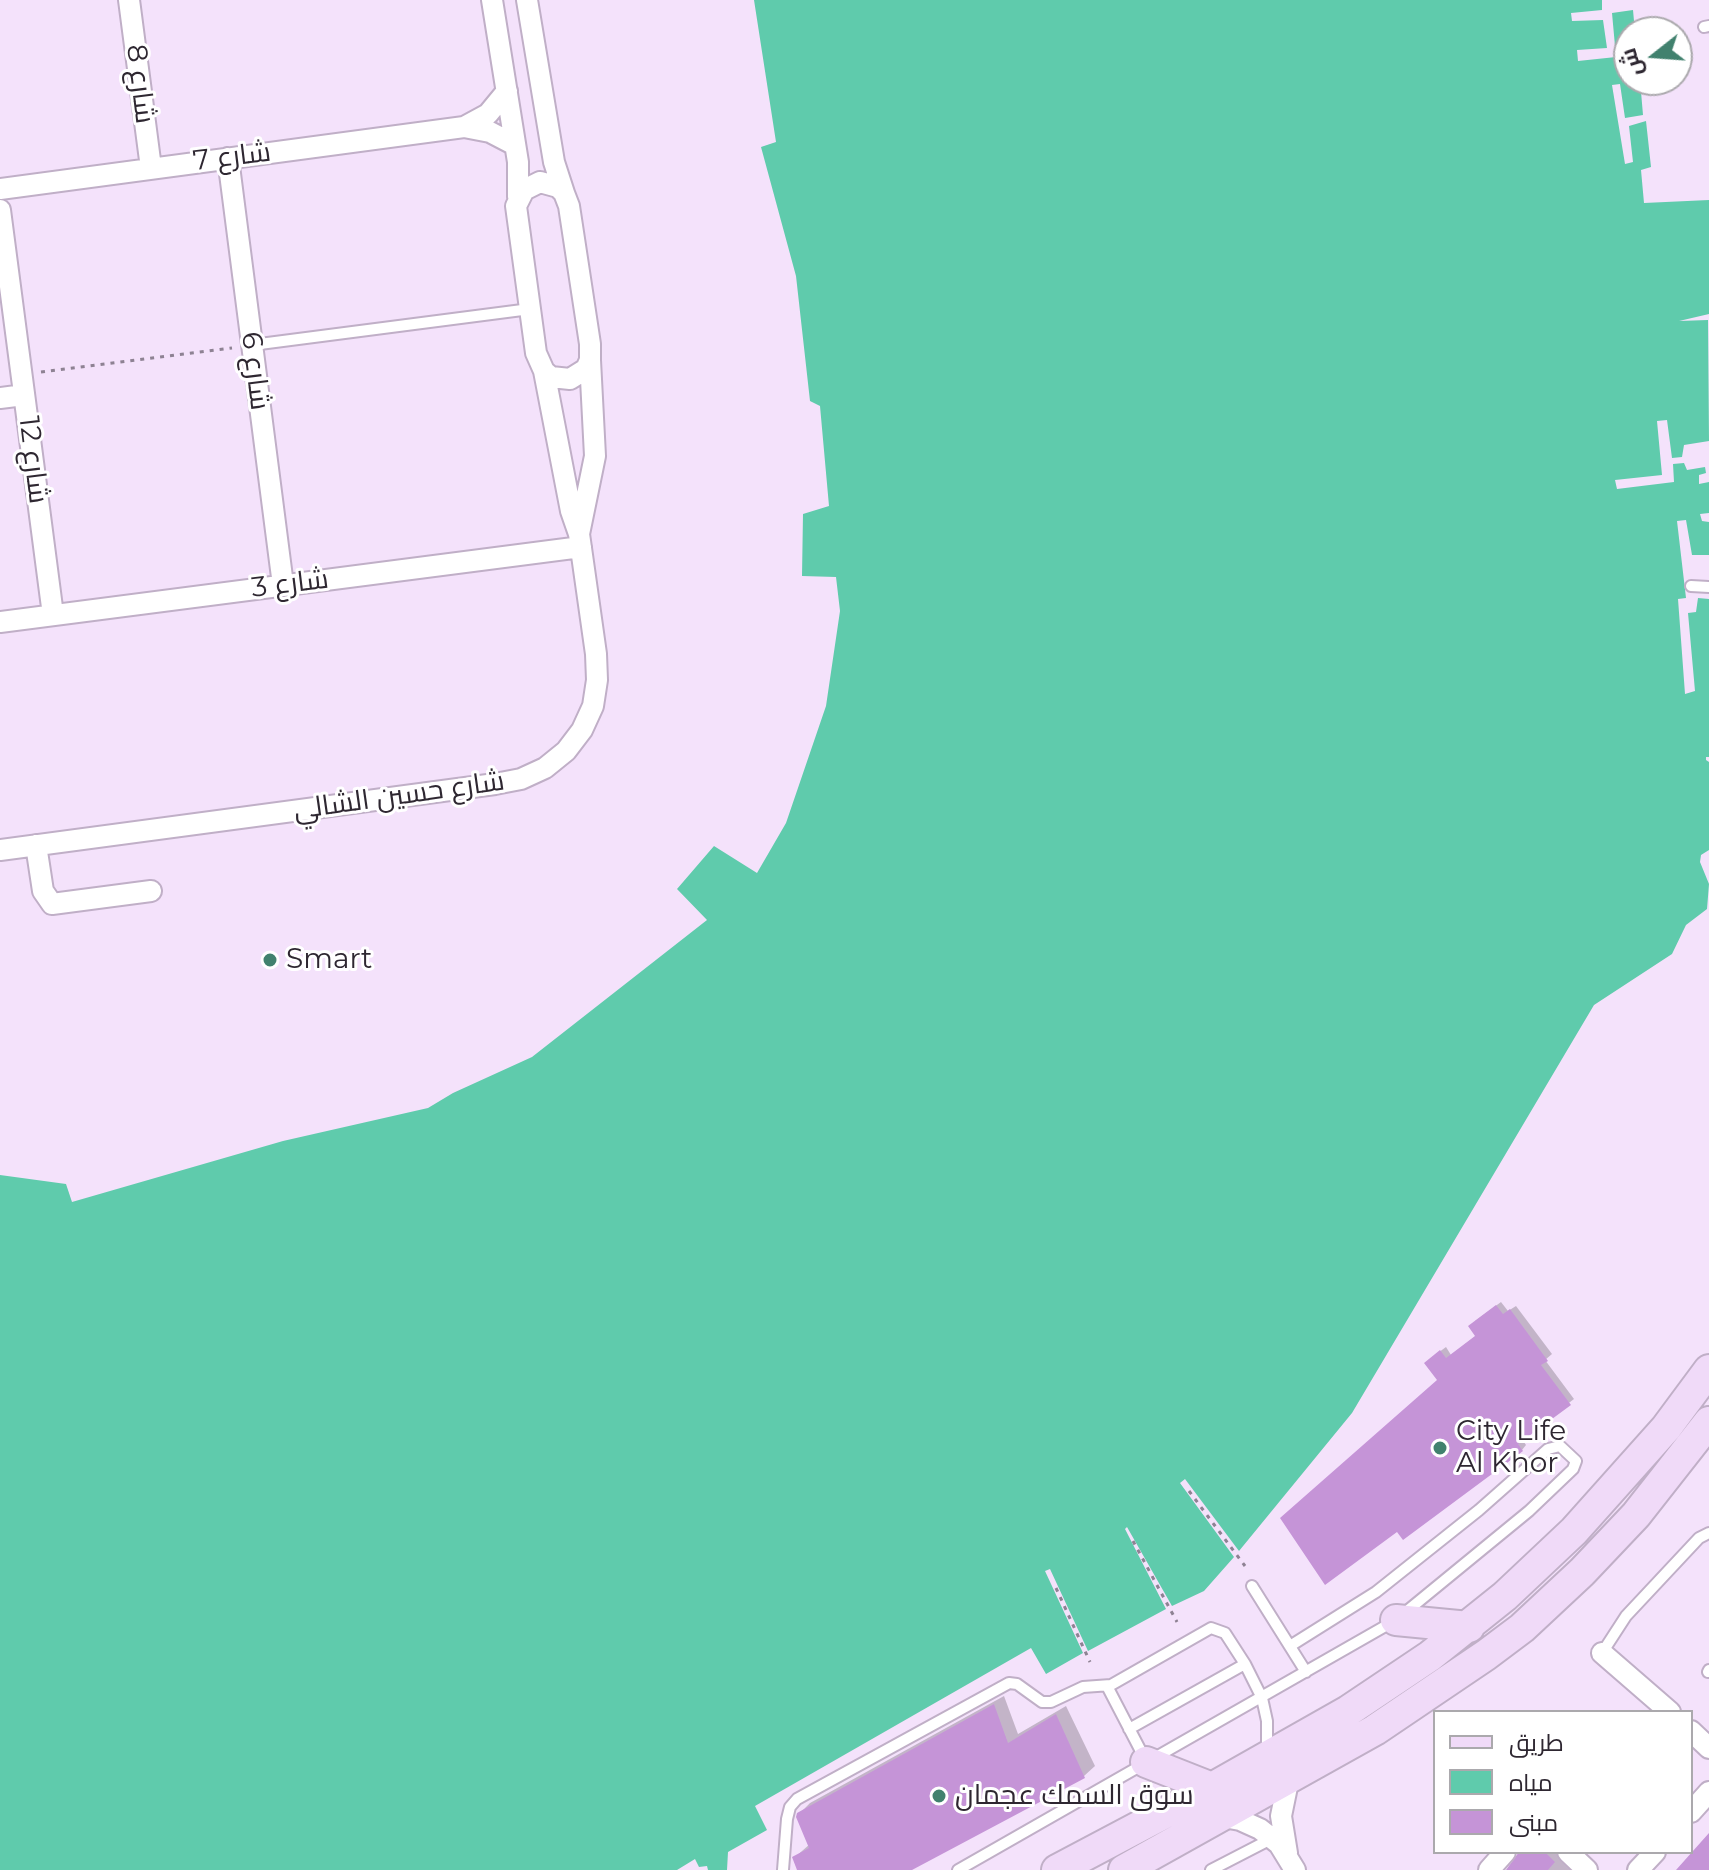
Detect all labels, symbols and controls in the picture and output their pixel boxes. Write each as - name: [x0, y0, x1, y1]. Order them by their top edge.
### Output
- north arrow: [1613, 16, 1693, 96]
- street label: شارع 8: [118, 43, 162, 125]
- text: ش: [1614, 45, 1649, 80]
- street label: شارع 7: [191, 136, 273, 178]
- street label: شارع 6: [234, 330, 276, 412]
- street label: شارع 12: [11, 414, 55, 506]
- street label: شارع 3: [250, 563, 330, 605]
- street label: شارع حسين الشالي: [291, 765, 507, 827]
- place label: Smart: [286, 943, 372, 977]
- marker: Smart: [261, 951, 279, 969]
- place label: City Life Al Khor: [1456, 1415, 1566, 1481]
- marker: City Life Al Khor: [1431, 1439, 1449, 1457]
- legend: [1433, 1710, 1693, 1854]
- text: طريق: [1509, 1728, 1564, 1757]
- text: مياه: [1509, 1768, 1553, 1797]
- place label: سوق السمك عجمان: [955, 1779, 1194, 1813]
- marker: سوق السمك عجمان: [930, 1787, 948, 1805]
- text: مبنى: [1509, 1808, 1558, 1837]

